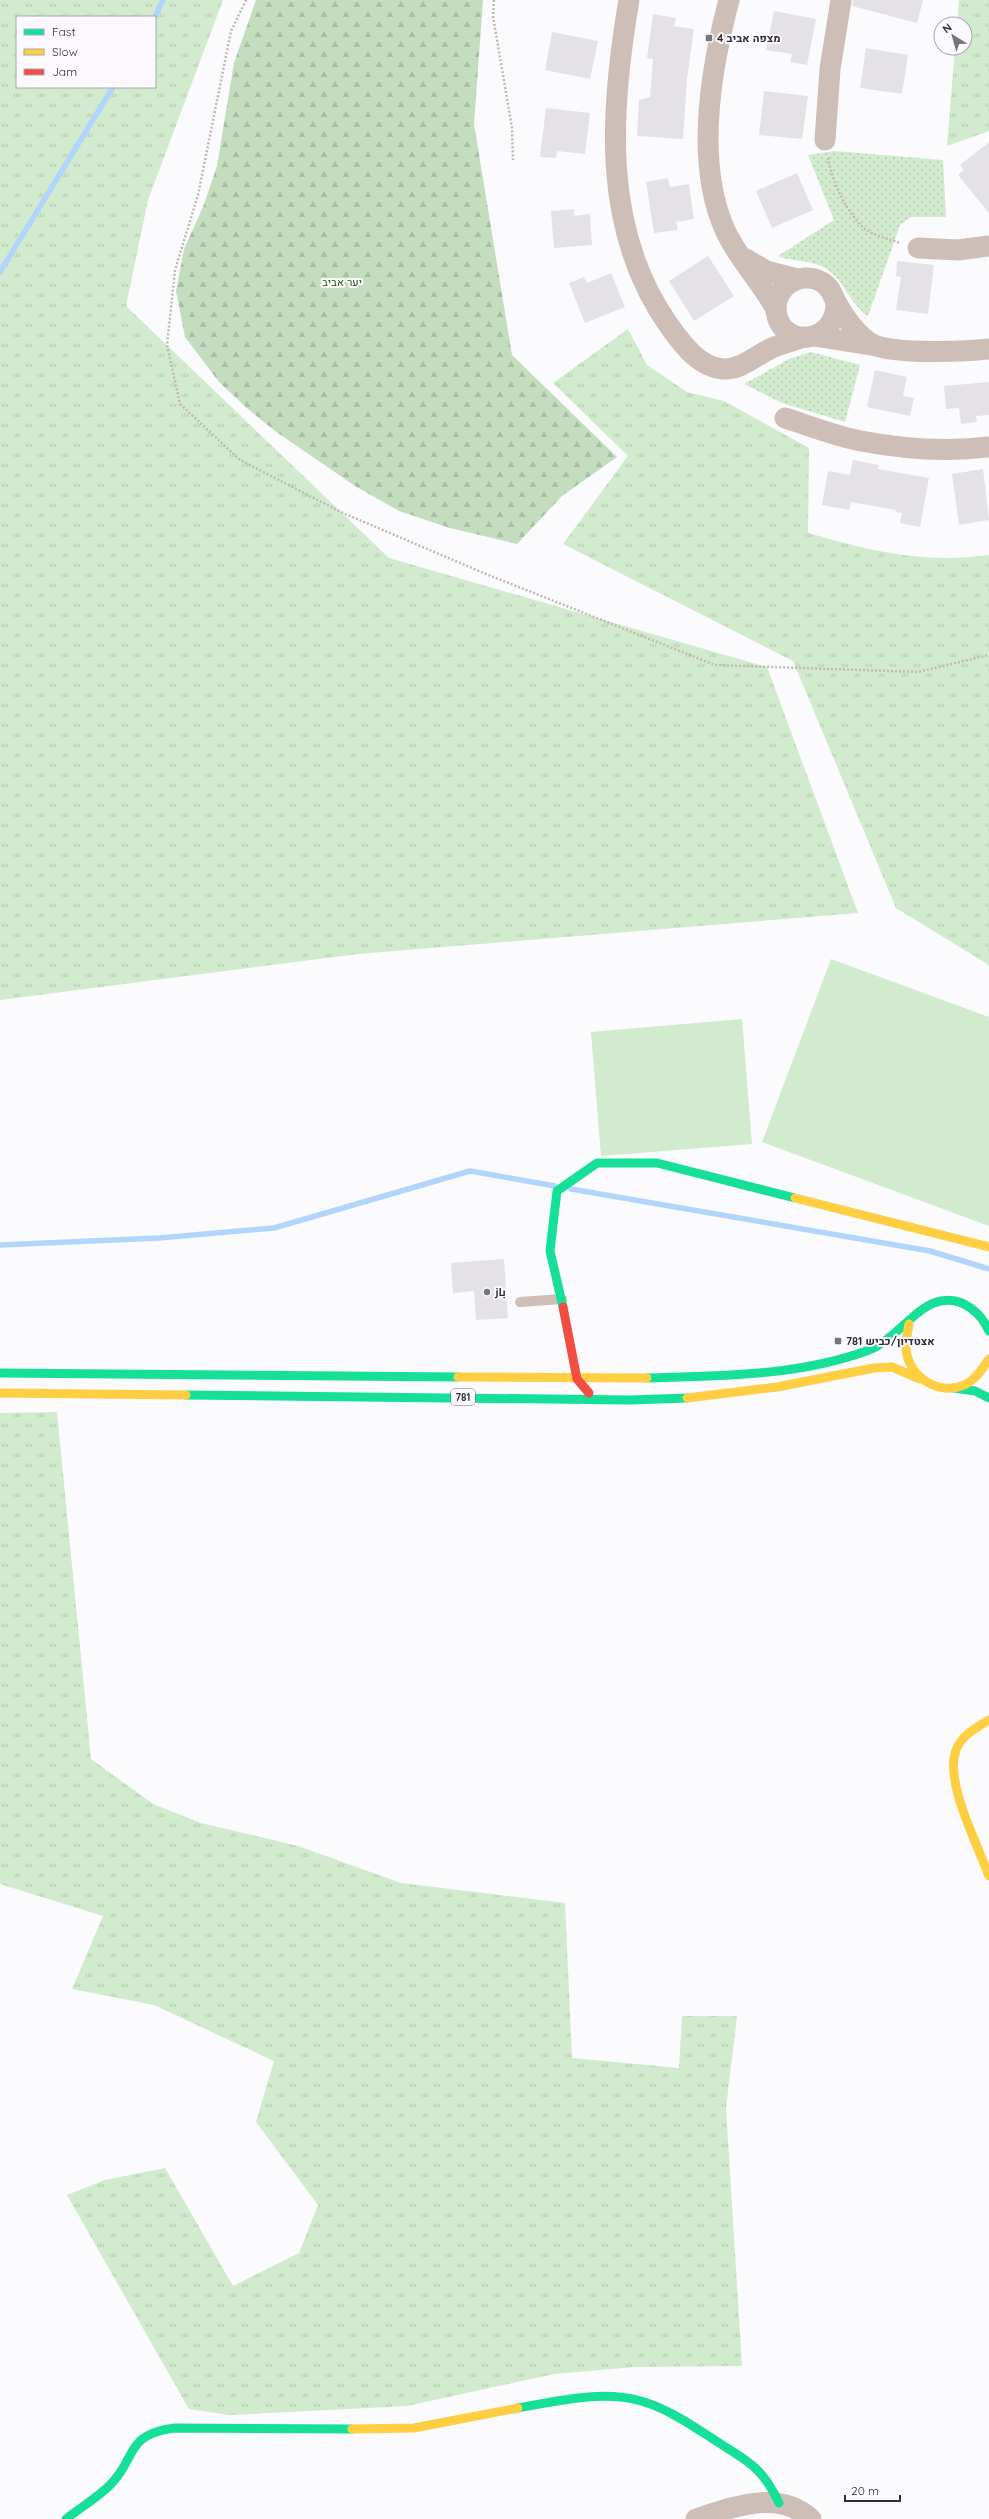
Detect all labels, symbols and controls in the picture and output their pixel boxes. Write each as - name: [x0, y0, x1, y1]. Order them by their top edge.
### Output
- legend: [16, 16, 156, 88]
- north arrow: [933, 16, 973, 56]
- text: N: [940, 20, 954, 36]
- text: Fast: [52, 24, 76, 39]
- place label: מצפה אביב 4: [717, 31, 780, 45]
- marker: מצפה אביב 4: [704, 33, 714, 43]
- text: Slow: [52, 44, 78, 59]
- text: Jam: [52, 64, 77, 79]
- park label: יער אביב: [322, 275, 362, 289]
- place label: باز: [494, 1285, 506, 1299]
- marker: باز: [482, 1287, 492, 1297]
- place label: אצטדיון/כביש 781: [846, 1334, 935, 1348]
- marker: אצטדיון/כביש 781: [833, 1336, 843, 1346]
- road number: 781: [451, 1389, 475, 1405]
- scale bar: [845, 2477, 900, 2503]
- text: 20 m: [851, 2483, 879, 2498]

